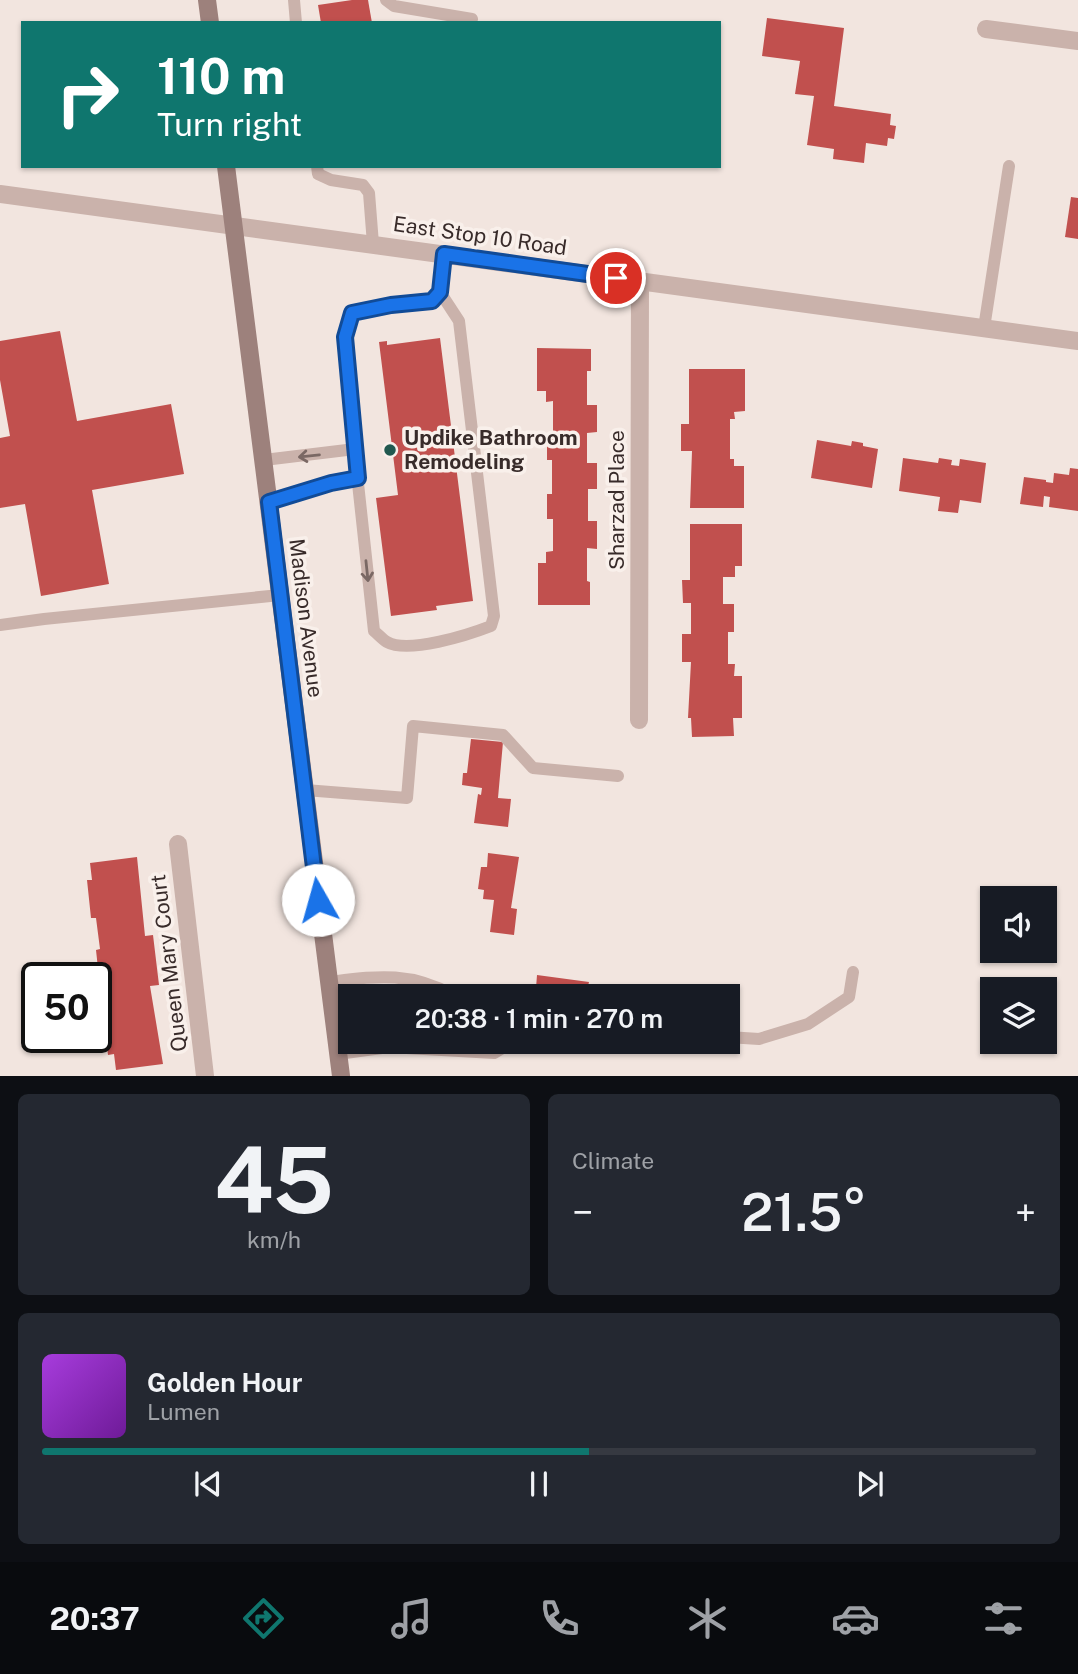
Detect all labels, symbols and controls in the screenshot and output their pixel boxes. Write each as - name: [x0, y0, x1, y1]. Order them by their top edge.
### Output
- text: 110 m: [157, 47, 285, 105]
- icon: right: [42, 49, 133, 140]
- text: Turn right: [157, 106, 302, 143]
- street label: East Stop 10 Road: [392, 211, 569, 260]
- pin: [586, 248, 646, 308]
- icon: arrive: [597, 259, 635, 297]
- place label: Updike Bathroom Remodeling: [404, 425, 578, 474]
- street label: Sharzad Place: [604, 430, 629, 570]
- marker: Updike Bathroom Remodeling: [382, 442, 398, 458]
- one-way arrow: [298, 449, 321, 462]
- street label: Madison Avenue: [284, 537, 329, 699]
- one-way arrow: [361, 560, 374, 582]
- position arrow: [281, 863, 355, 937]
- street label: Queen Mary Court: [145, 873, 192, 1053]
- map controls: [980, 886, 1057, 1054]
- button: sound: [980, 886, 1057, 963]
- speed limit sign: 50: [21, 962, 112, 1053]
- button: layers: [980, 977, 1057, 1054]
- text: 20:38 · 1 min · 270 m: [415, 1003, 663, 1034]
- text: 45: [214, 1127, 334, 1233]
- text: Climate: [572, 1147, 654, 1174]
- text: 21.5°: [741, 1182, 867, 1243]
- text: −: [572, 1190, 593, 1235]
- text: +: [1015, 1190, 1036, 1235]
- text: km/h: [247, 1226, 301, 1253]
- text: Golden Hour: [147, 1367, 302, 1398]
- text: Lumen: [147, 1398, 220, 1425]
- icon: previous: [189, 1465, 227, 1503]
- icon: pause: [520, 1465, 558, 1503]
- icon: next: [851, 1465, 889, 1503]
- icon: directions: [239, 1594, 288, 1643]
- icon: music: [387, 1594, 436, 1643]
- icon: phone: [535, 1594, 584, 1643]
- icon: climate: [683, 1594, 732, 1643]
- icon: car: [831, 1594, 880, 1643]
- icon: filters: [979, 1594, 1028, 1643]
- text: 20:37: [50, 1600, 140, 1637]

